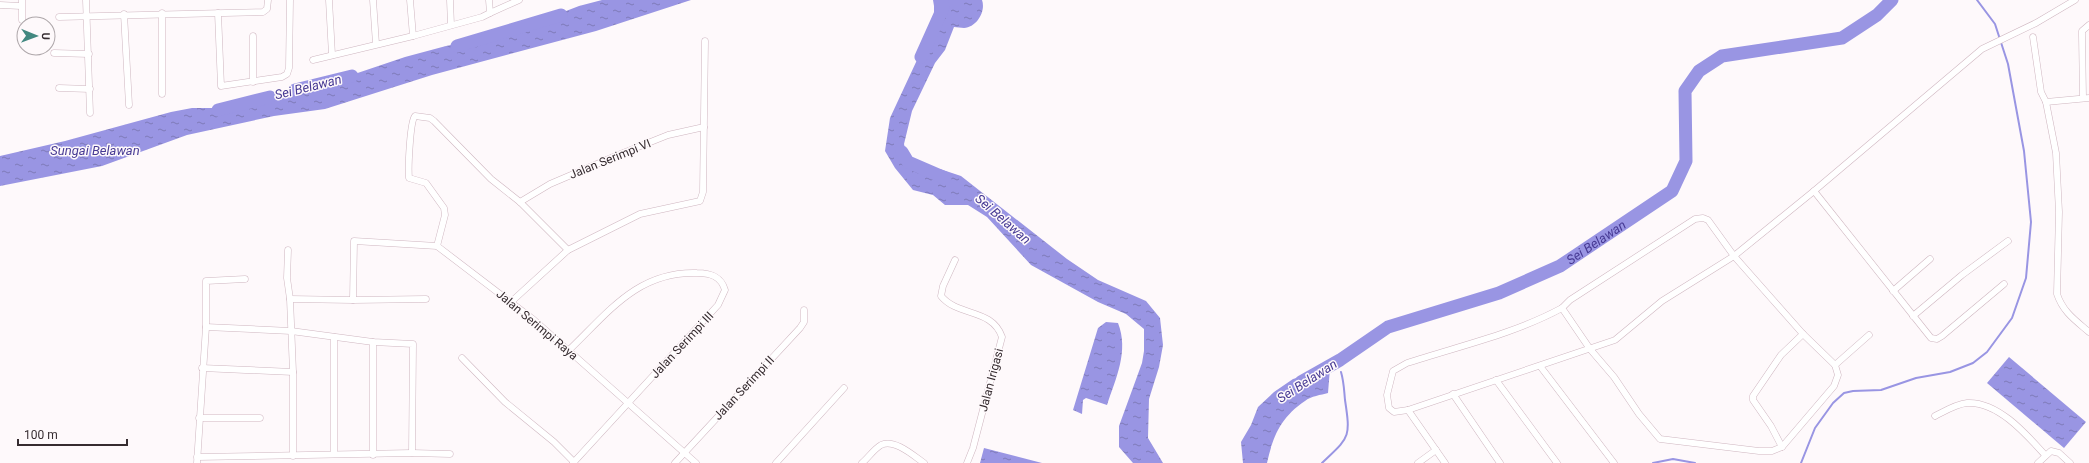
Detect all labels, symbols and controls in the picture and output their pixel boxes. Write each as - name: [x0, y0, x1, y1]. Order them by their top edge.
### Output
- north arrow: [16, 16, 56, 56]
- text: U: [39, 32, 52, 40]
- water label: Sei Belawan: [273, 71, 343, 103]
- street label: Jalan Serimpi VI: [567, 136, 653, 182]
- water label: Sungai Belawan: [50, 143, 140, 158]
- water label: Sei Belawan: [972, 191, 1034, 247]
- water label: Sei Belawan: [1563, 217, 1628, 267]
- street label: Jalan Serimpi Raya: [494, 287, 580, 363]
- street label: Jalan Serimpi III: [648, 309, 716, 381]
- street label: Jalan Irigasi: [976, 347, 1006, 413]
- street label: Jalan Serimpi II: [711, 353, 777, 423]
- water label: Sei Belawan: [1274, 356, 1340, 406]
- scale bar: [18, 421, 127, 447]
- text: 100 m: [24, 428, 58, 442]

